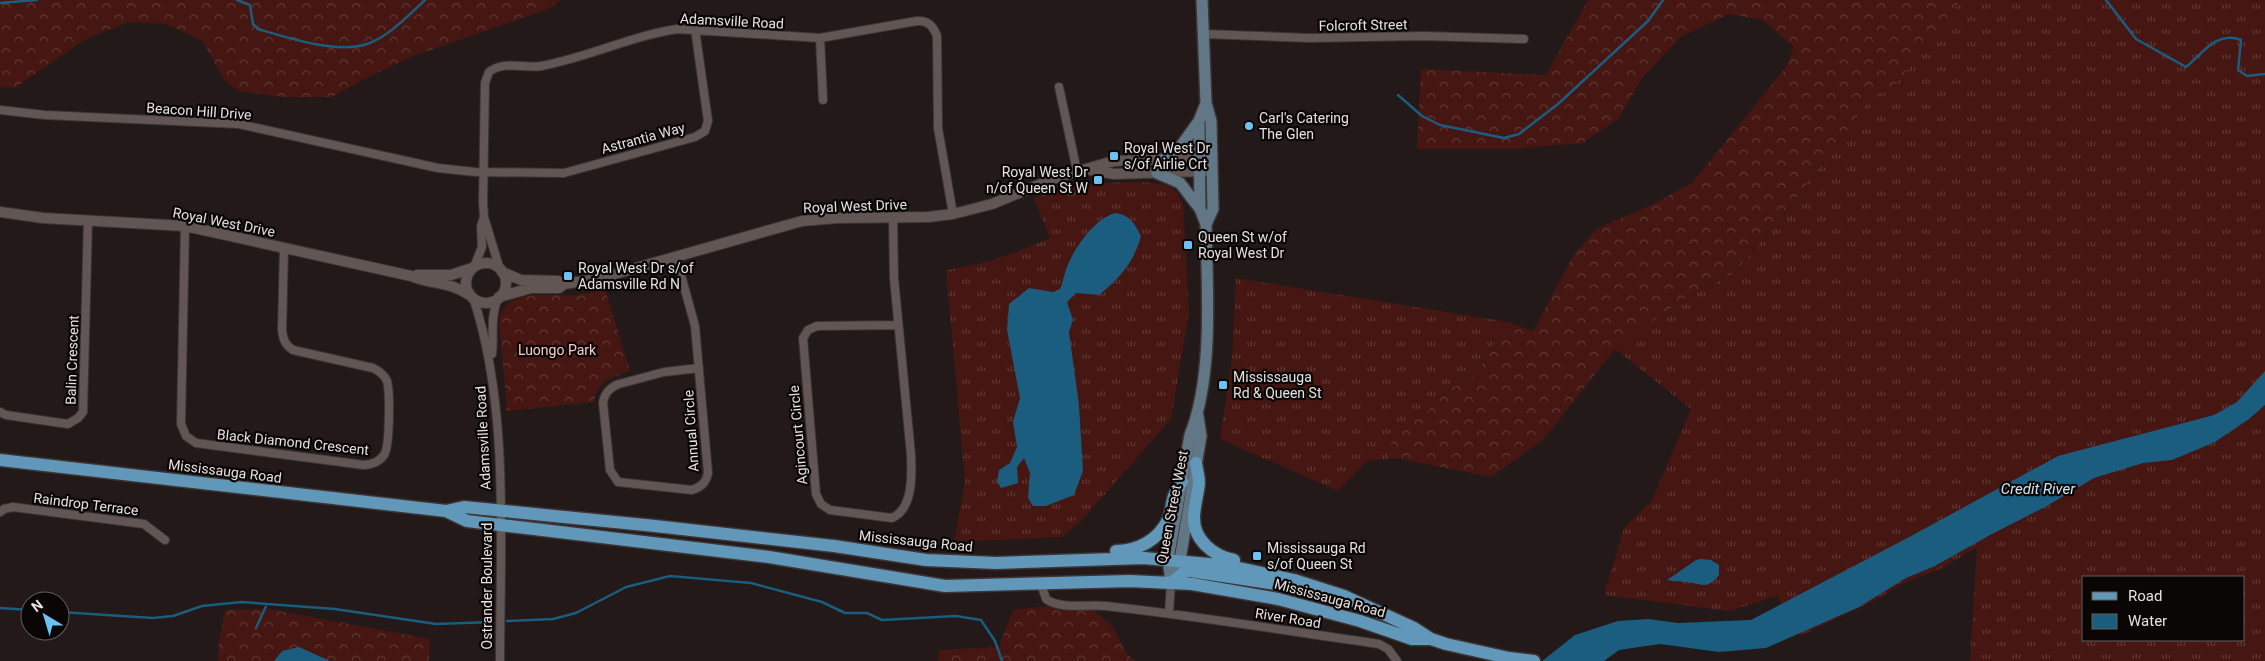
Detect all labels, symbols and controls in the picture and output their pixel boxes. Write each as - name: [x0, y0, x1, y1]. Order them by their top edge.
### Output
- street label: Adamsville Road: [680, 10, 784, 32]
- street label: Folcroft Street: [1318, 16, 1408, 34]
- street label: Beacon Hill Drive: [146, 99, 252, 123]
- place label: Carl's Catering The Glen: [1259, 110, 1349, 142]
- street label: Astrantia Way: [599, 119, 687, 157]
- marker: Carl's Catering The Glen: [1243, 120, 1255, 132]
- place label: Royal West Dr s/of Airlie Crt: [1124, 140, 1211, 172]
- marker: Royal West Dr s/of Airlie Crt: [1108, 150, 1120, 162]
- place label: Royal West Dr n/of Queen St W: [986, 164, 1089, 196]
- marker: Royal West Dr n/of Queen St W: [1092, 174, 1104, 186]
- street label: Royal West Drive: [803, 196, 907, 216]
- street label: Royal West Drive: [171, 204, 277, 240]
- place label: Queen St w/of Royal West Dr: [1198, 229, 1287, 261]
- marker: Queen St w/of Royal West Dr: [1182, 239, 1194, 251]
- place label: Royal West Dr s/of Adamsville Rd N: [578, 260, 694, 292]
- marker: Royal West Dr s/of Adamsville Rd N: [562, 270, 574, 282]
- street label: Balin Crescent: [62, 314, 82, 405]
- park label: Luongo Park: [518, 342, 597, 358]
- place label: Mississauga Rd & Queen St: [1233, 369, 1322, 401]
- marker: Mississauga Rd & Queen St: [1217, 379, 1229, 391]
- street label: Agincourt Circle: [786, 385, 810, 485]
- street label: Adamsville Road: [472, 386, 494, 490]
- street label: Annual Circle: [680, 389, 702, 473]
- street label: Black Diamond Crescent: [216, 426, 370, 458]
- street label: Queen Street West: [1153, 448, 1191, 565]
- street label: Mississauga Road: [167, 456, 283, 486]
- water label: Credit River: [2001, 480, 2076, 498]
- street label: Raindrop Terrace: [33, 490, 139, 518]
- street label: Ostrander Boulevard: [479, 523, 495, 649]
- street label: Mississauga Road: [858, 527, 974, 555]
- place label: Mississauga Rd s/of Queen St: [1267, 540, 1366, 572]
- marker: Mississauga Rd s/of Queen St: [1251, 550, 1263, 562]
- street label: Mississauga Road: [1273, 575, 1387, 621]
- legend: [2082, 576, 2245, 641]
- text: Road: [2128, 587, 2162, 605]
- north arrow: [20, 591, 70, 641]
- text: N: [28, 596, 46, 615]
- street label: River Road: [1254, 605, 1322, 631]
- text: Water: [2128, 612, 2167, 630]

